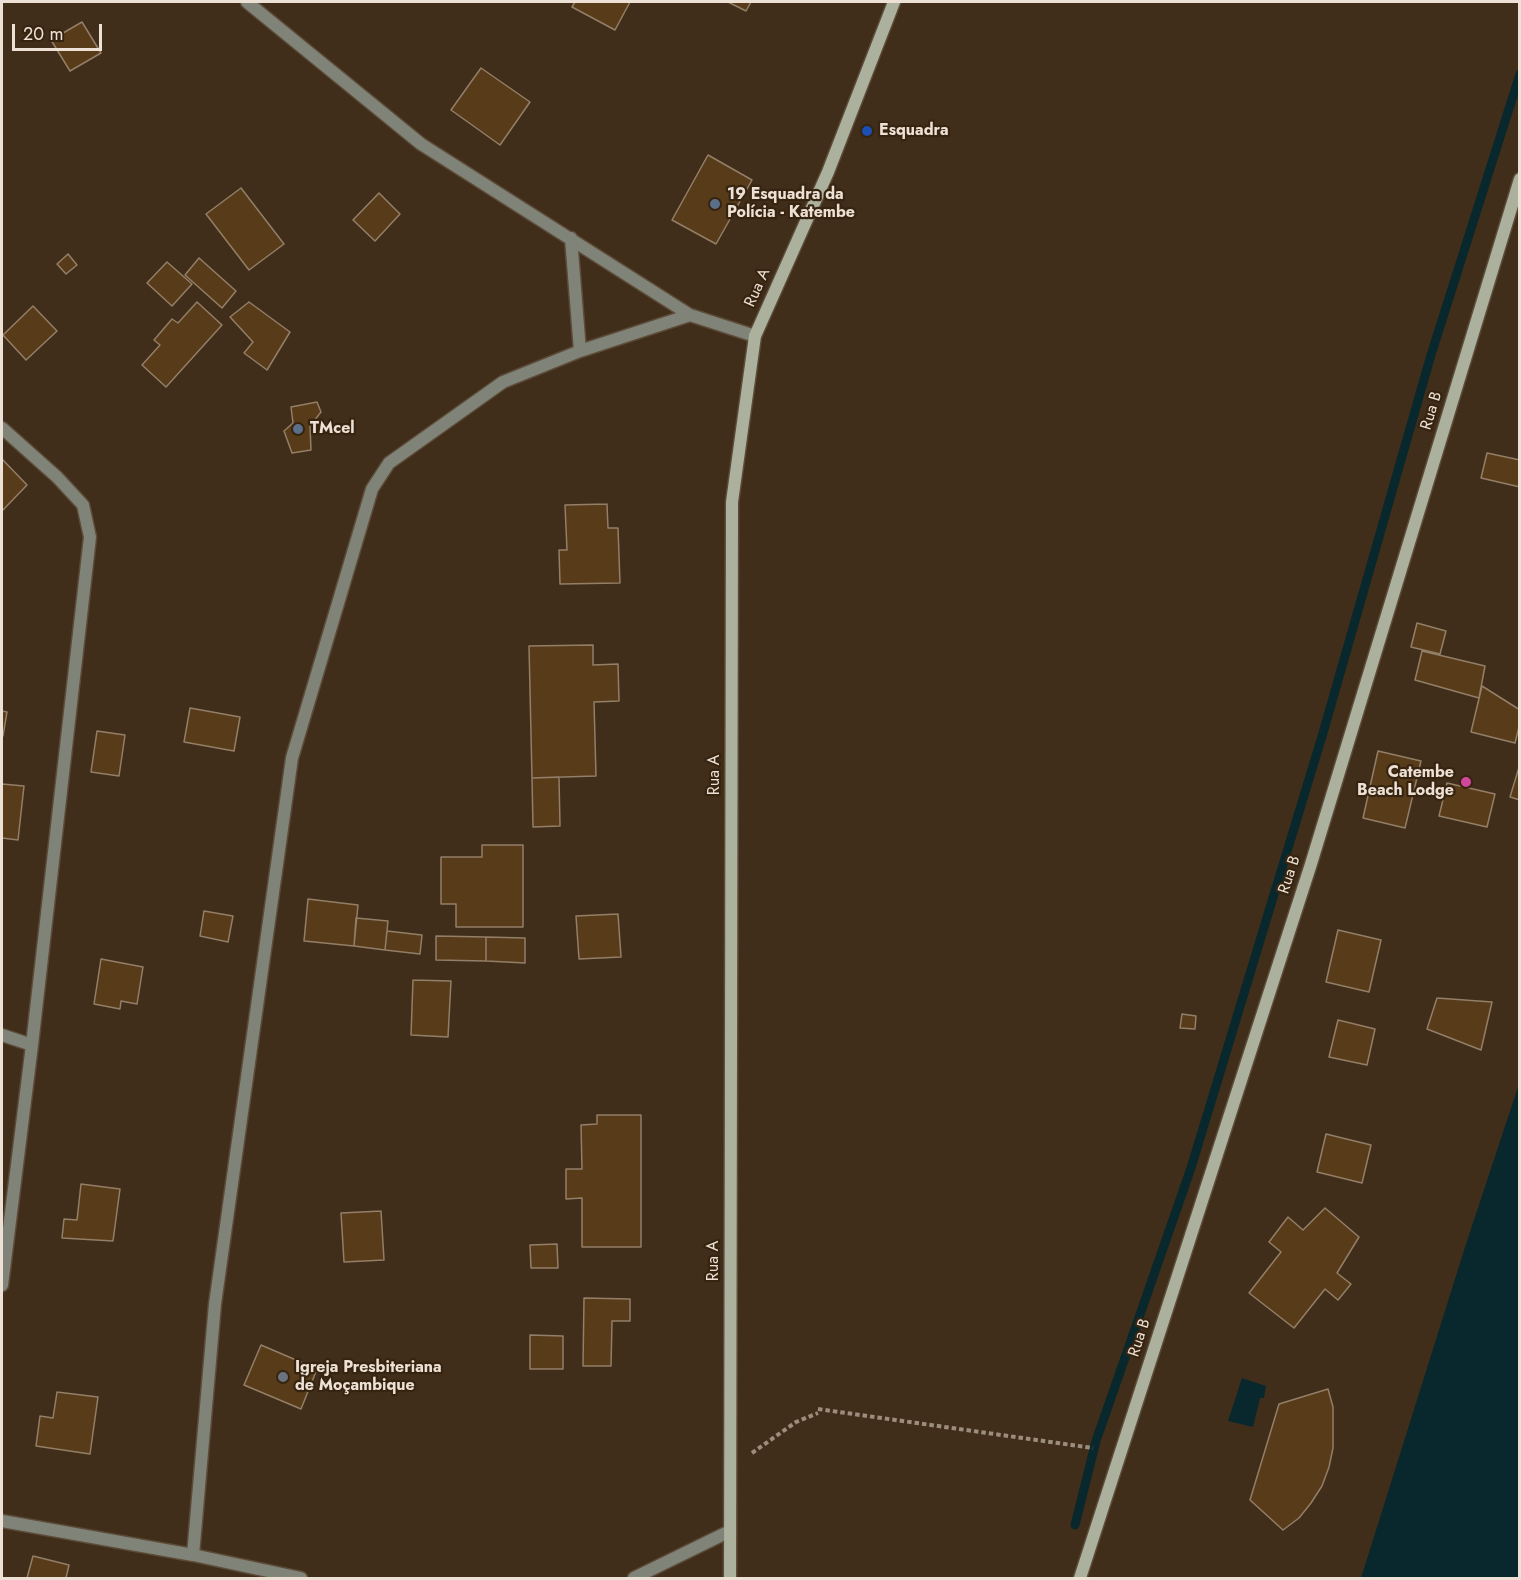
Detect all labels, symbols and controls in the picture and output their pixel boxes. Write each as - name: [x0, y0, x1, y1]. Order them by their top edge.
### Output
- scale bar: [15, 12, 105, 50]
- text: 20 m: [23, 21, 63, 47]
- place label: Esquadra: [879, 121, 949, 141]
- marker: Esquadra: [860, 124, 874, 138]
- place label: 19 Esquadra da Polícia - Katembe: [727, 185, 855, 223]
- marker: 19 Esquadra da Polícia - Katembe: [708, 197, 722, 211]
- street label: Rua A: [741, 266, 775, 310]
- street label: Rua B: [1417, 390, 1447, 432]
- place label: TMcel: [310, 419, 355, 439]
- marker: TMcel: [291, 422, 305, 436]
- street label: Rua A: [705, 755, 725, 795]
- place label: Catembe Beach Lodge: [1357, 763, 1454, 801]
- marker: Catembe Beach Lodge: [1459, 775, 1473, 789]
- street label: Rua B: [1275, 854, 1305, 896]
- street label: Rua A: [704, 1241, 724, 1281]
- street label: Rua B: [1125, 1317, 1155, 1359]
- place label: Igreja Presbiteriana de Moçambique: [295, 1358, 442, 1396]
- marker: Igreja Presbiteriana de Moçambique: [276, 1370, 290, 1384]

